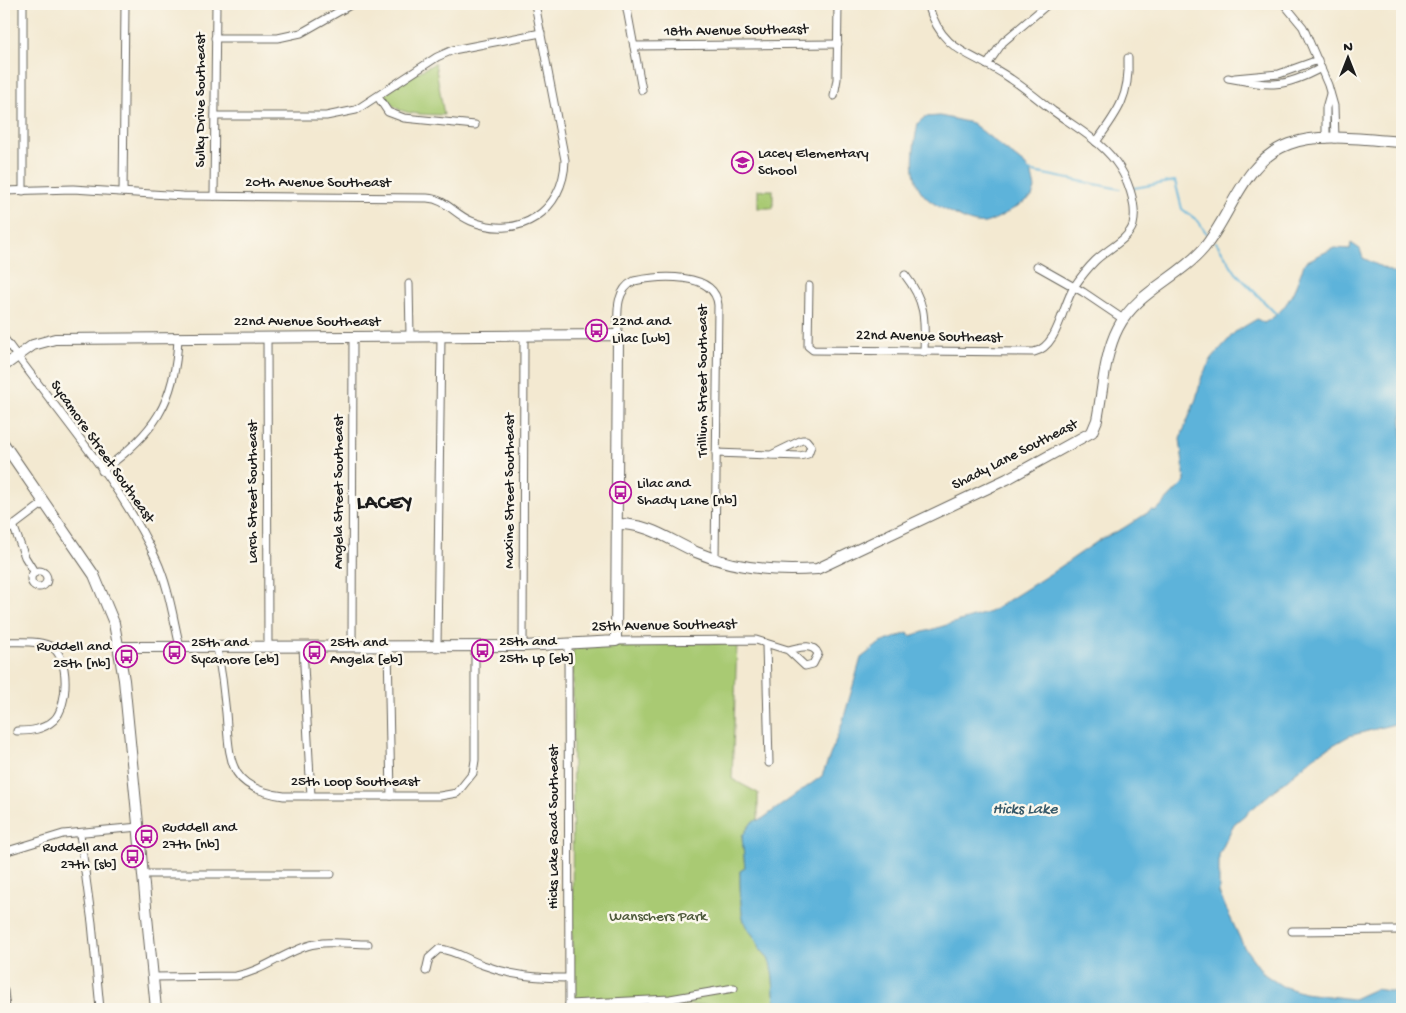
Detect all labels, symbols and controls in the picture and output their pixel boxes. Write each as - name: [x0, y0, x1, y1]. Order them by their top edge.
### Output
- street label: 18th Avenue Southeast: [663, 21, 810, 41]
- street label: Sulky Drive Southeast: [192, 31, 210, 167]
- north arrow: [1324, 32, 1374, 82]
- text: N: [1343, 39, 1353, 56]
- place label: Lacey Elementary School: [758, 145, 869, 180]
- school or university icon: Lacey Elementary School: [730, 151, 754, 175]
- street label: 20th Avenue Southeast: [245, 174, 393, 192]
- street label: Trillium Street Southeast: [694, 303, 712, 458]
- street label: 22nd Avenue Southeast: [234, 313, 382, 331]
- place label: 22nd and Lilac [wb]: [612, 313, 672, 348]
- bus stop icon: 22nd and Lilac [wb]: [584, 319, 608, 343]
- street label: 22nd Avenue Southeast: [856, 327, 1004, 347]
- street label: Sycamore Street Southeast: [46, 377, 159, 528]
- street label: Maxine Street Southeast: [501, 411, 519, 569]
- street label: Angela Street Southeast: [330, 413, 348, 569]
- street label: Shady Lane Southeast: [949, 415, 1083, 495]
- street label: Larch Street Southeast: [244, 419, 262, 564]
- place label: Lilac and Shady Lane [nb]: [637, 475, 737, 510]
- bus stop icon: Lilac and Shady Lane [nb]: [609, 481, 633, 505]
- district label: LACEY: [357, 493, 413, 516]
- street label: 25th Avenue Southeast: [591, 616, 739, 636]
- place label: 25th and 25th Lp [eb]: [499, 633, 574, 668]
- place label: 25th and Sycamore [eb]: [191, 634, 280, 669]
- place label: 25th and Angela [eb]: [330, 634, 403, 669]
- place label: Ruddell and 25th [nb]: [36, 638, 112, 673]
- bus stop icon: 25th and 25th Lp [eb]: [471, 639, 495, 663]
- bus stop icon: 25th and Sycamore [eb]: [163, 640, 187, 664]
- bus stop icon: 25th and Angela [eb]: [302, 640, 326, 664]
- bus stop icon: Ruddell and 25th [nb]: [115, 644, 139, 668]
- street label: Hicks Lake Road Southeast: [545, 743, 563, 909]
- street label: 25th Loop Southeast: [291, 773, 421, 791]
- water label: Hicks Lake: [993, 801, 1058, 820]
- place label: Ruddell and 27th [nb]: [162, 819, 238, 854]
- bus stop icon: Ruddell and 27th [nb]: [134, 825, 158, 849]
- place label: Ruddell and 27th [sb]: [42, 839, 118, 874]
- bus stop icon: Ruddell and 27th [sb]: [121, 845, 145, 869]
- park label: Wanschers Park: [609, 908, 708, 926]

